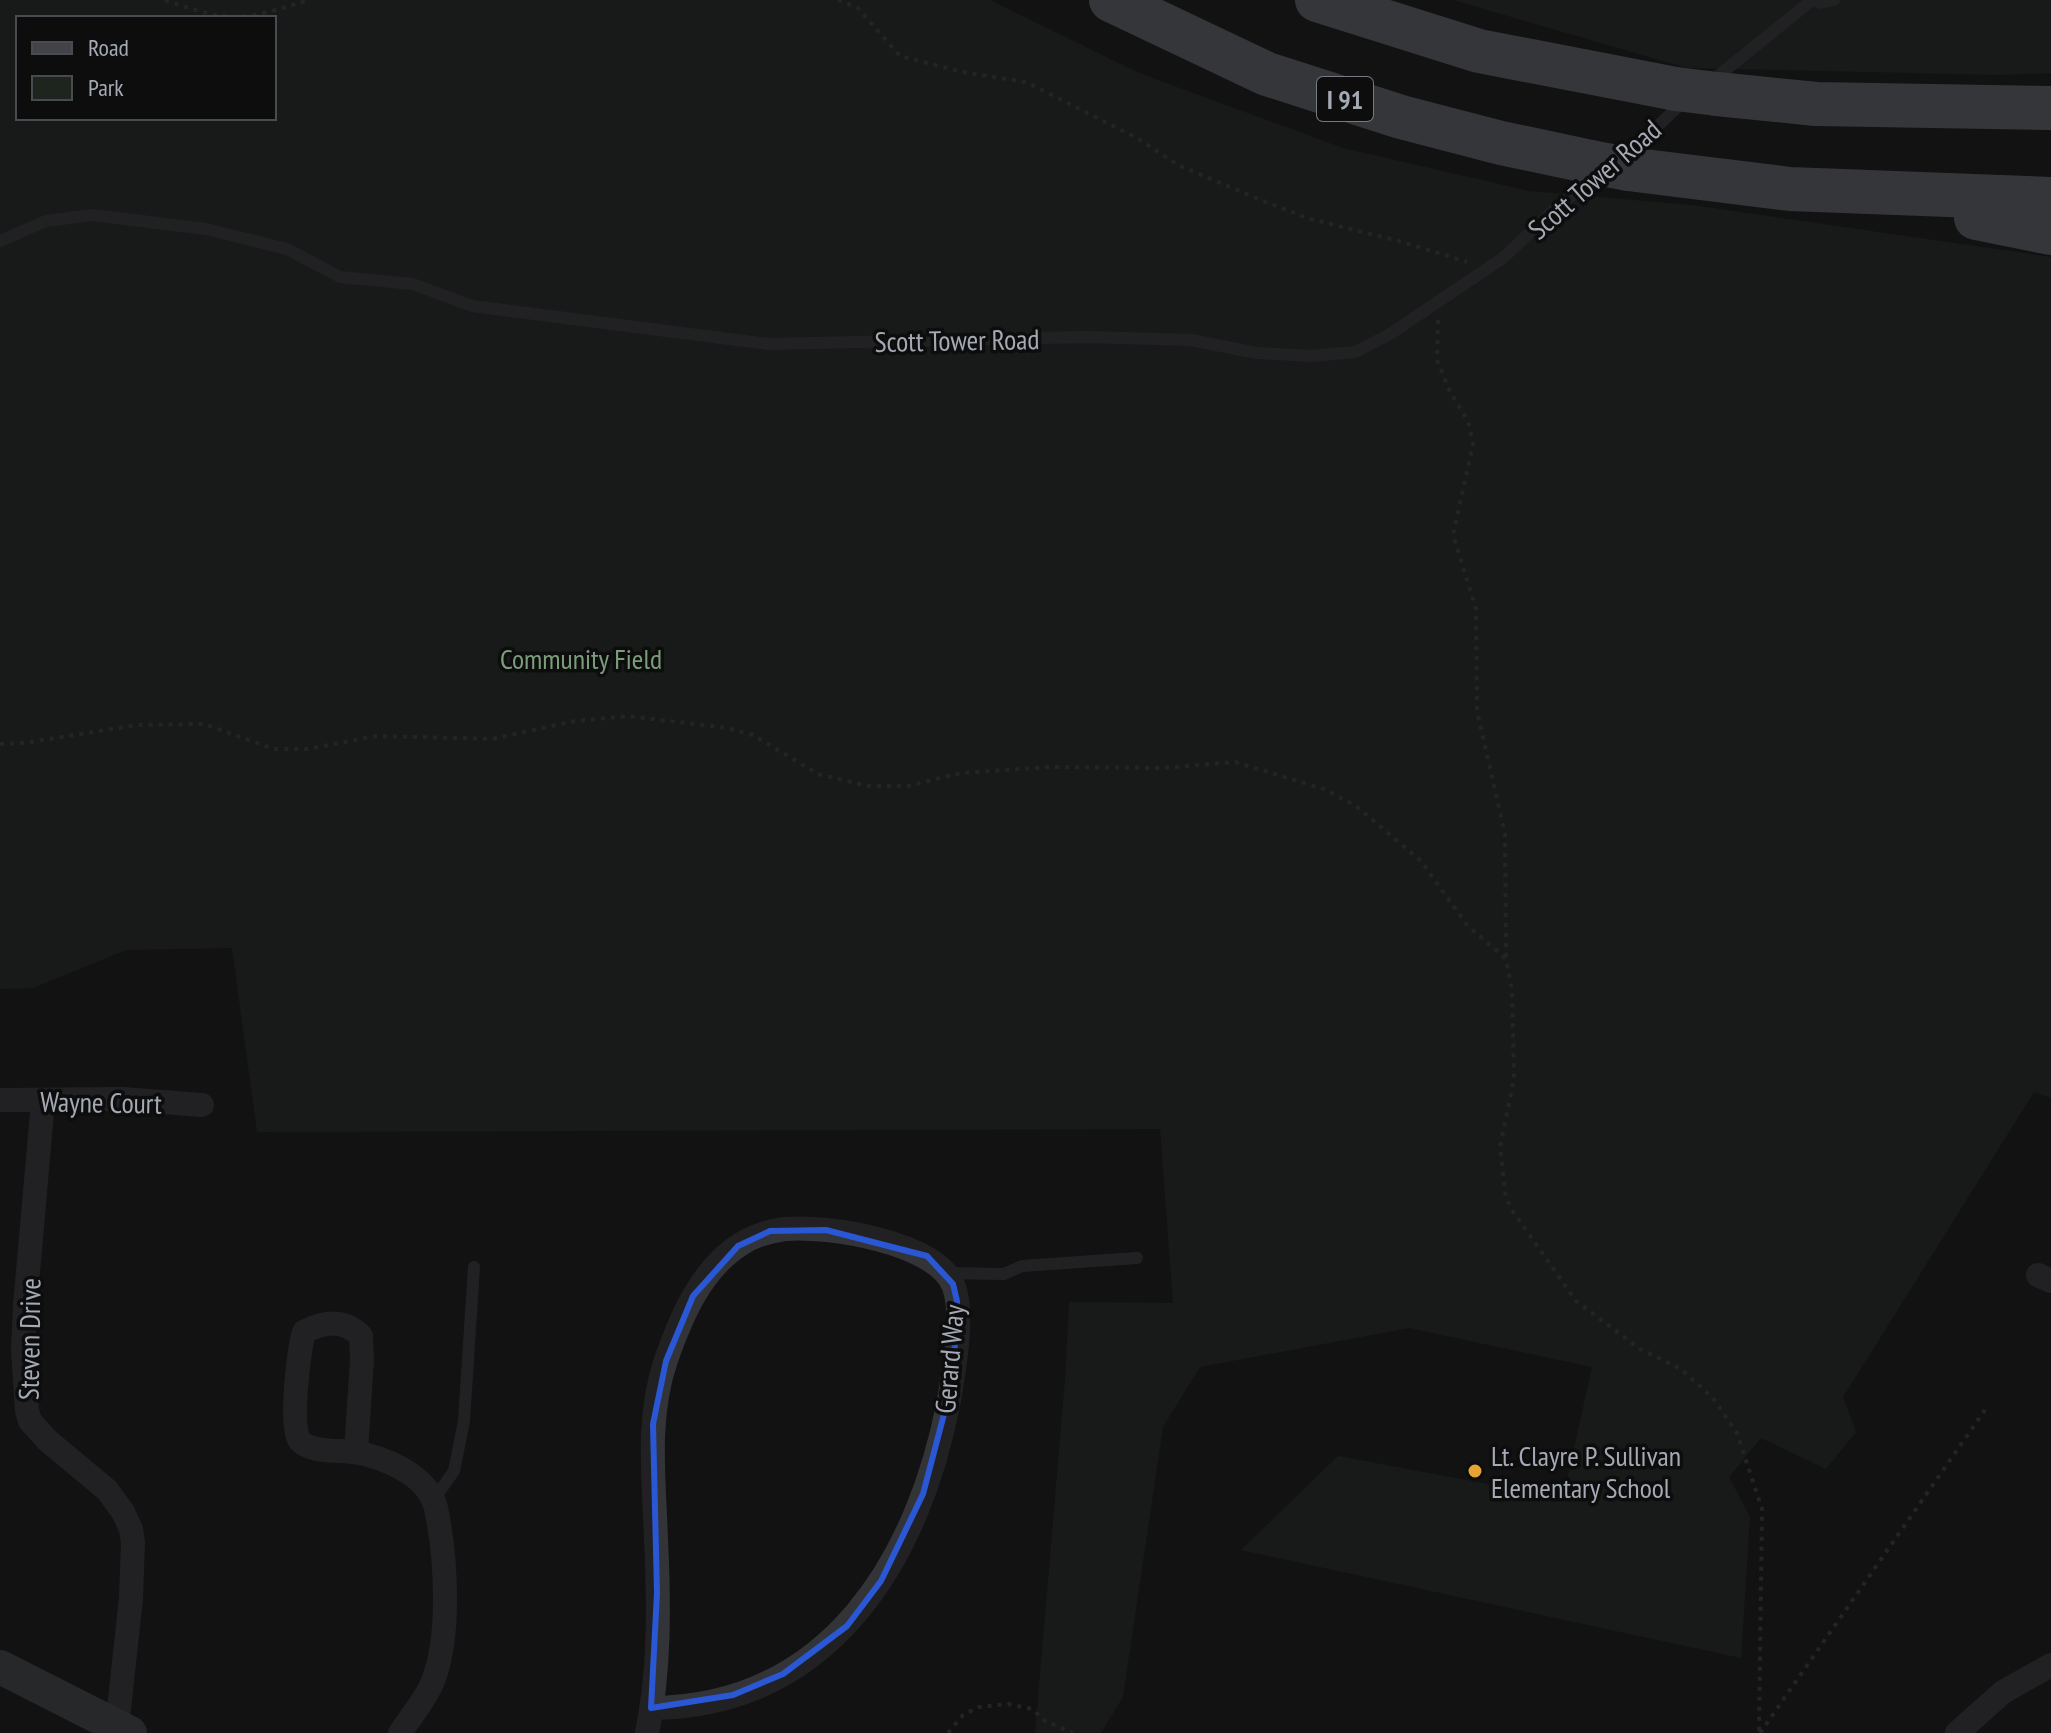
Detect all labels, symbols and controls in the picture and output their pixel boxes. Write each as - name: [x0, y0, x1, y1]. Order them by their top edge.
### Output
- legend: [16, 16, 276, 120]
- text: Road: [88, 32, 129, 63]
- text: Park: [88, 72, 124, 103]
- road number: I 91: [1317, 77, 1373, 121]
- street label: Scott Tower Road: [1520, 111, 1668, 247]
- street label: Scott Tower Road: [874, 320, 1040, 360]
- park label: Community Field: [500, 640, 662, 677]
- street label: Wayne Court: [40, 1082, 162, 1122]
- street label: Steven Drive: [9, 1278, 49, 1400]
- street label: Gerard Way: [926, 1303, 972, 1415]
- place label: Lt. Clayre P. Sullivan Elementary School: [1491, 1437, 1681, 1506]
- marker: Lt. Clayre P. Sullivan Elementary School: [1466, 1462, 1484, 1480]

